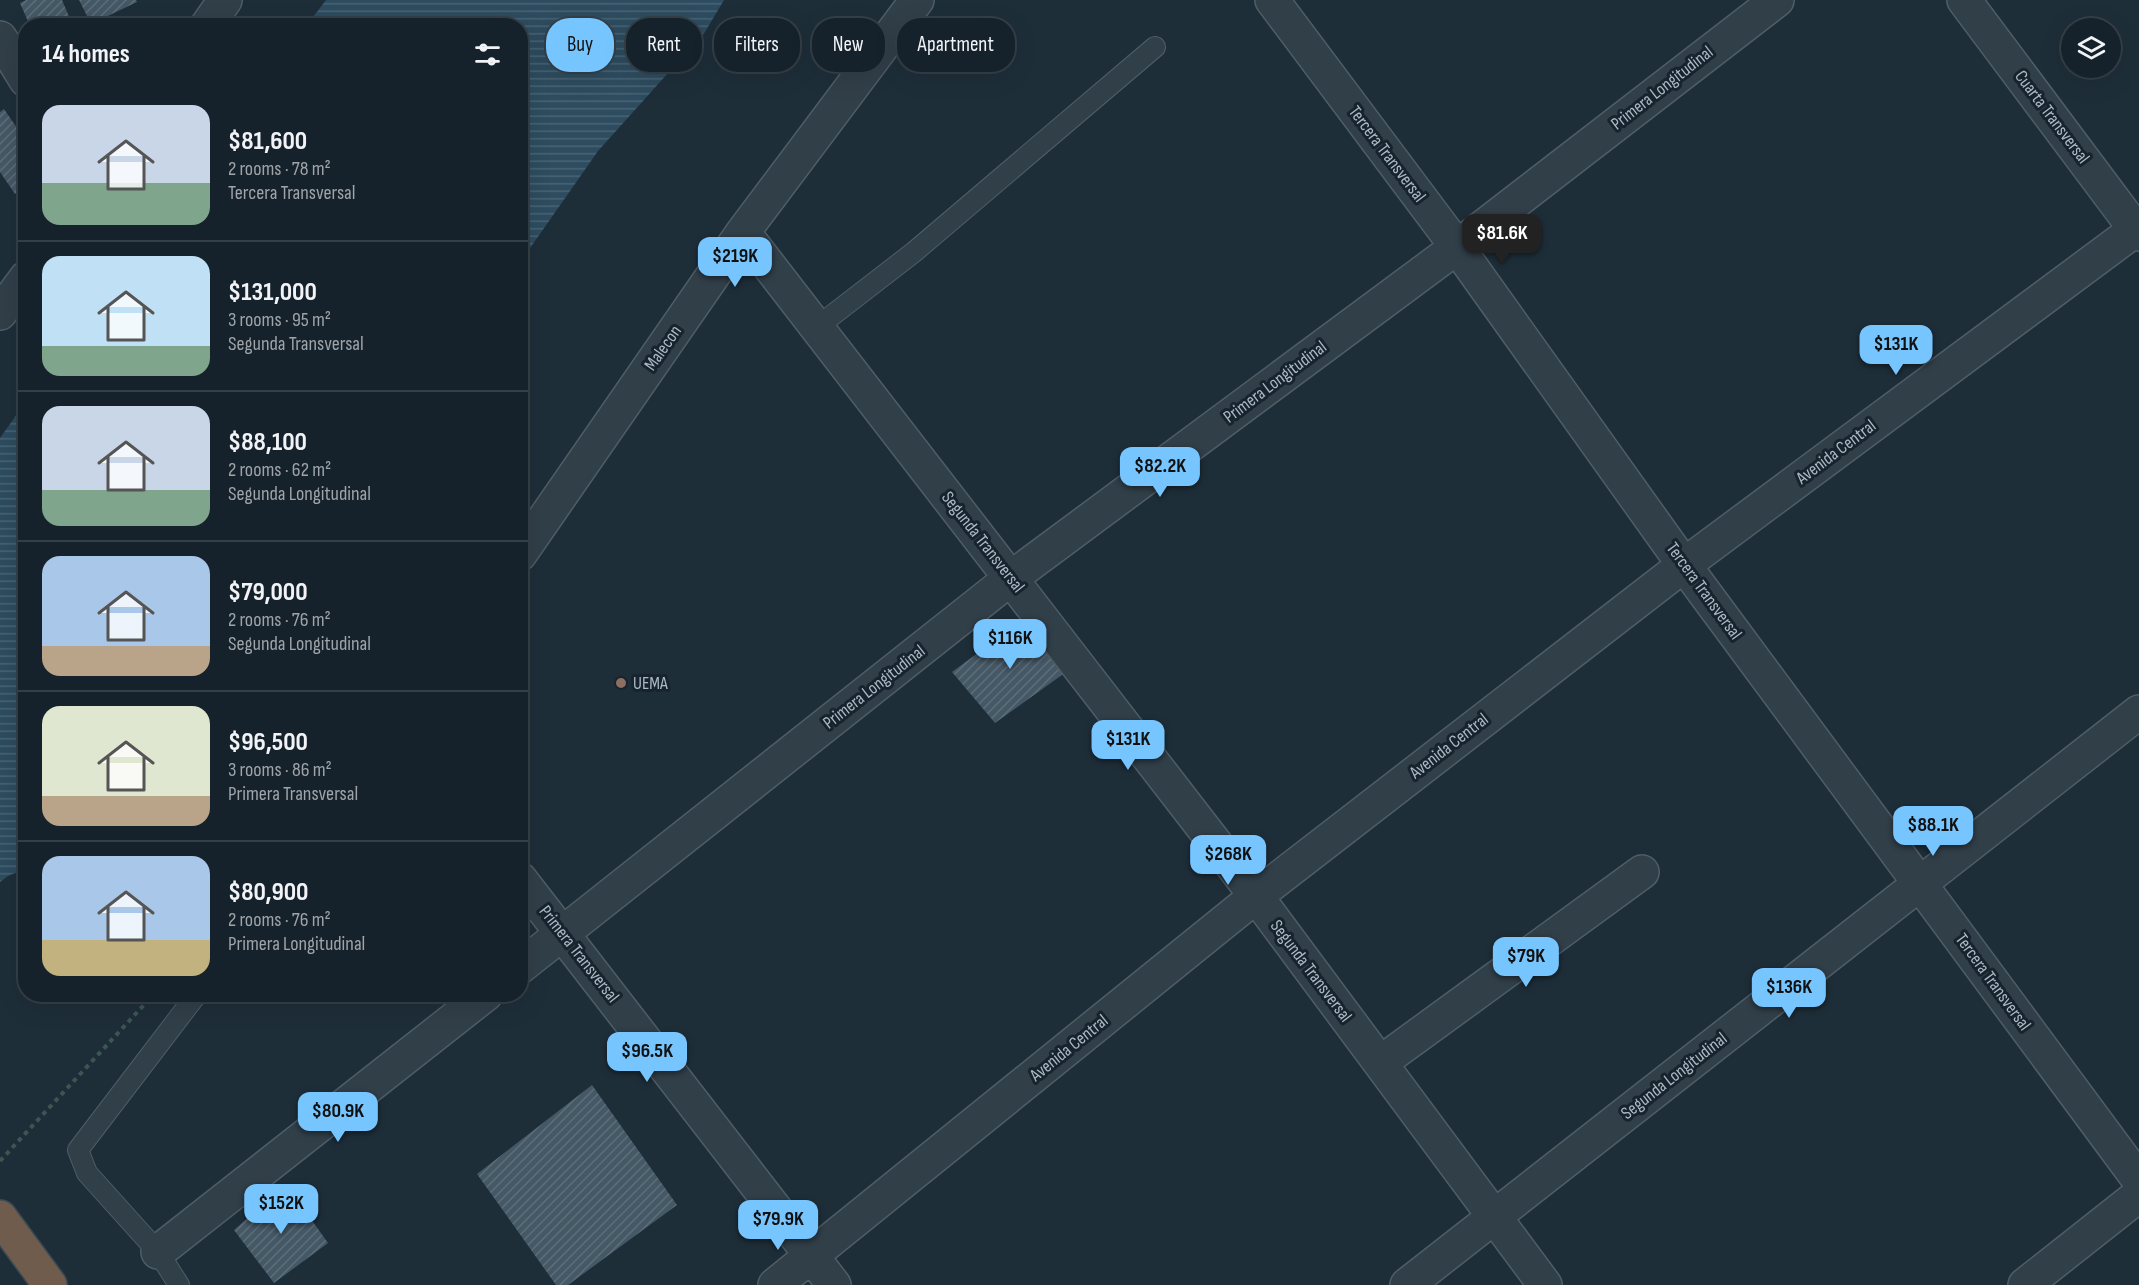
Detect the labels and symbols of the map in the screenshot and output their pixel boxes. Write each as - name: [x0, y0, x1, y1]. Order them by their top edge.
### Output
- street label: Primera Longitudinal: [1607, 42, 1717, 134]
- street label: Cuarta Transversal: [2010, 66, 2094, 168]
- street label: Tercera Transversal: [1344, 102, 1430, 206]
- pin: $81.6K: [1453, 214, 1551, 265]
- pin: $219K: [693, 237, 777, 288]
- street label: Malecon: [640, 321, 686, 375]
- pin: $131K: [1854, 325, 1938, 376]
- street label: Primera Longitudinal: [1219, 336, 1331, 428]
- street label: Avenida Central: [1791, 415, 1880, 489]
- pin: $82.2K: [1111, 447, 1209, 498]
- street label: Segunda Transversal: [937, 487, 1029, 597]
- street label: Tercera Transversal: [1662, 538, 1746, 644]
- pin: $116K: [968, 619, 1052, 670]
- street label: Primera Longitudinal: [819, 641, 929, 733]
- place label: UEMA: [633, 673, 668, 694]
- marker: UEMA: [614, 676, 628, 690]
- street label: Avenida Central: [1405, 709, 1493, 784]
- pin: $131K: [1086, 720, 1170, 771]
- pin: $88.1K: [1884, 806, 1982, 857]
- pin: $268K: [1186, 835, 1270, 886]
- street label: Primera Transversal: [535, 901, 623, 1007]
- street label: Segunda Transversal: [1266, 916, 1356, 1026]
- street label: Tercera Transversal: [1951, 929, 2035, 1035]
- pin: $79K: [1490, 937, 1562, 988]
- pin: $136K: [1747, 968, 1831, 1019]
- street label: Avenida Central: [1025, 1010, 1112, 1086]
- street label: Segunda Longitudinal: [1617, 1028, 1731, 1124]
- pin: $96.5K: [598, 1032, 696, 1083]
- pin: $80.9K: [289, 1092, 387, 1143]
- pin: $152K: [239, 1184, 323, 1235]
- pin: $79.9K: [729, 1200, 827, 1251]

